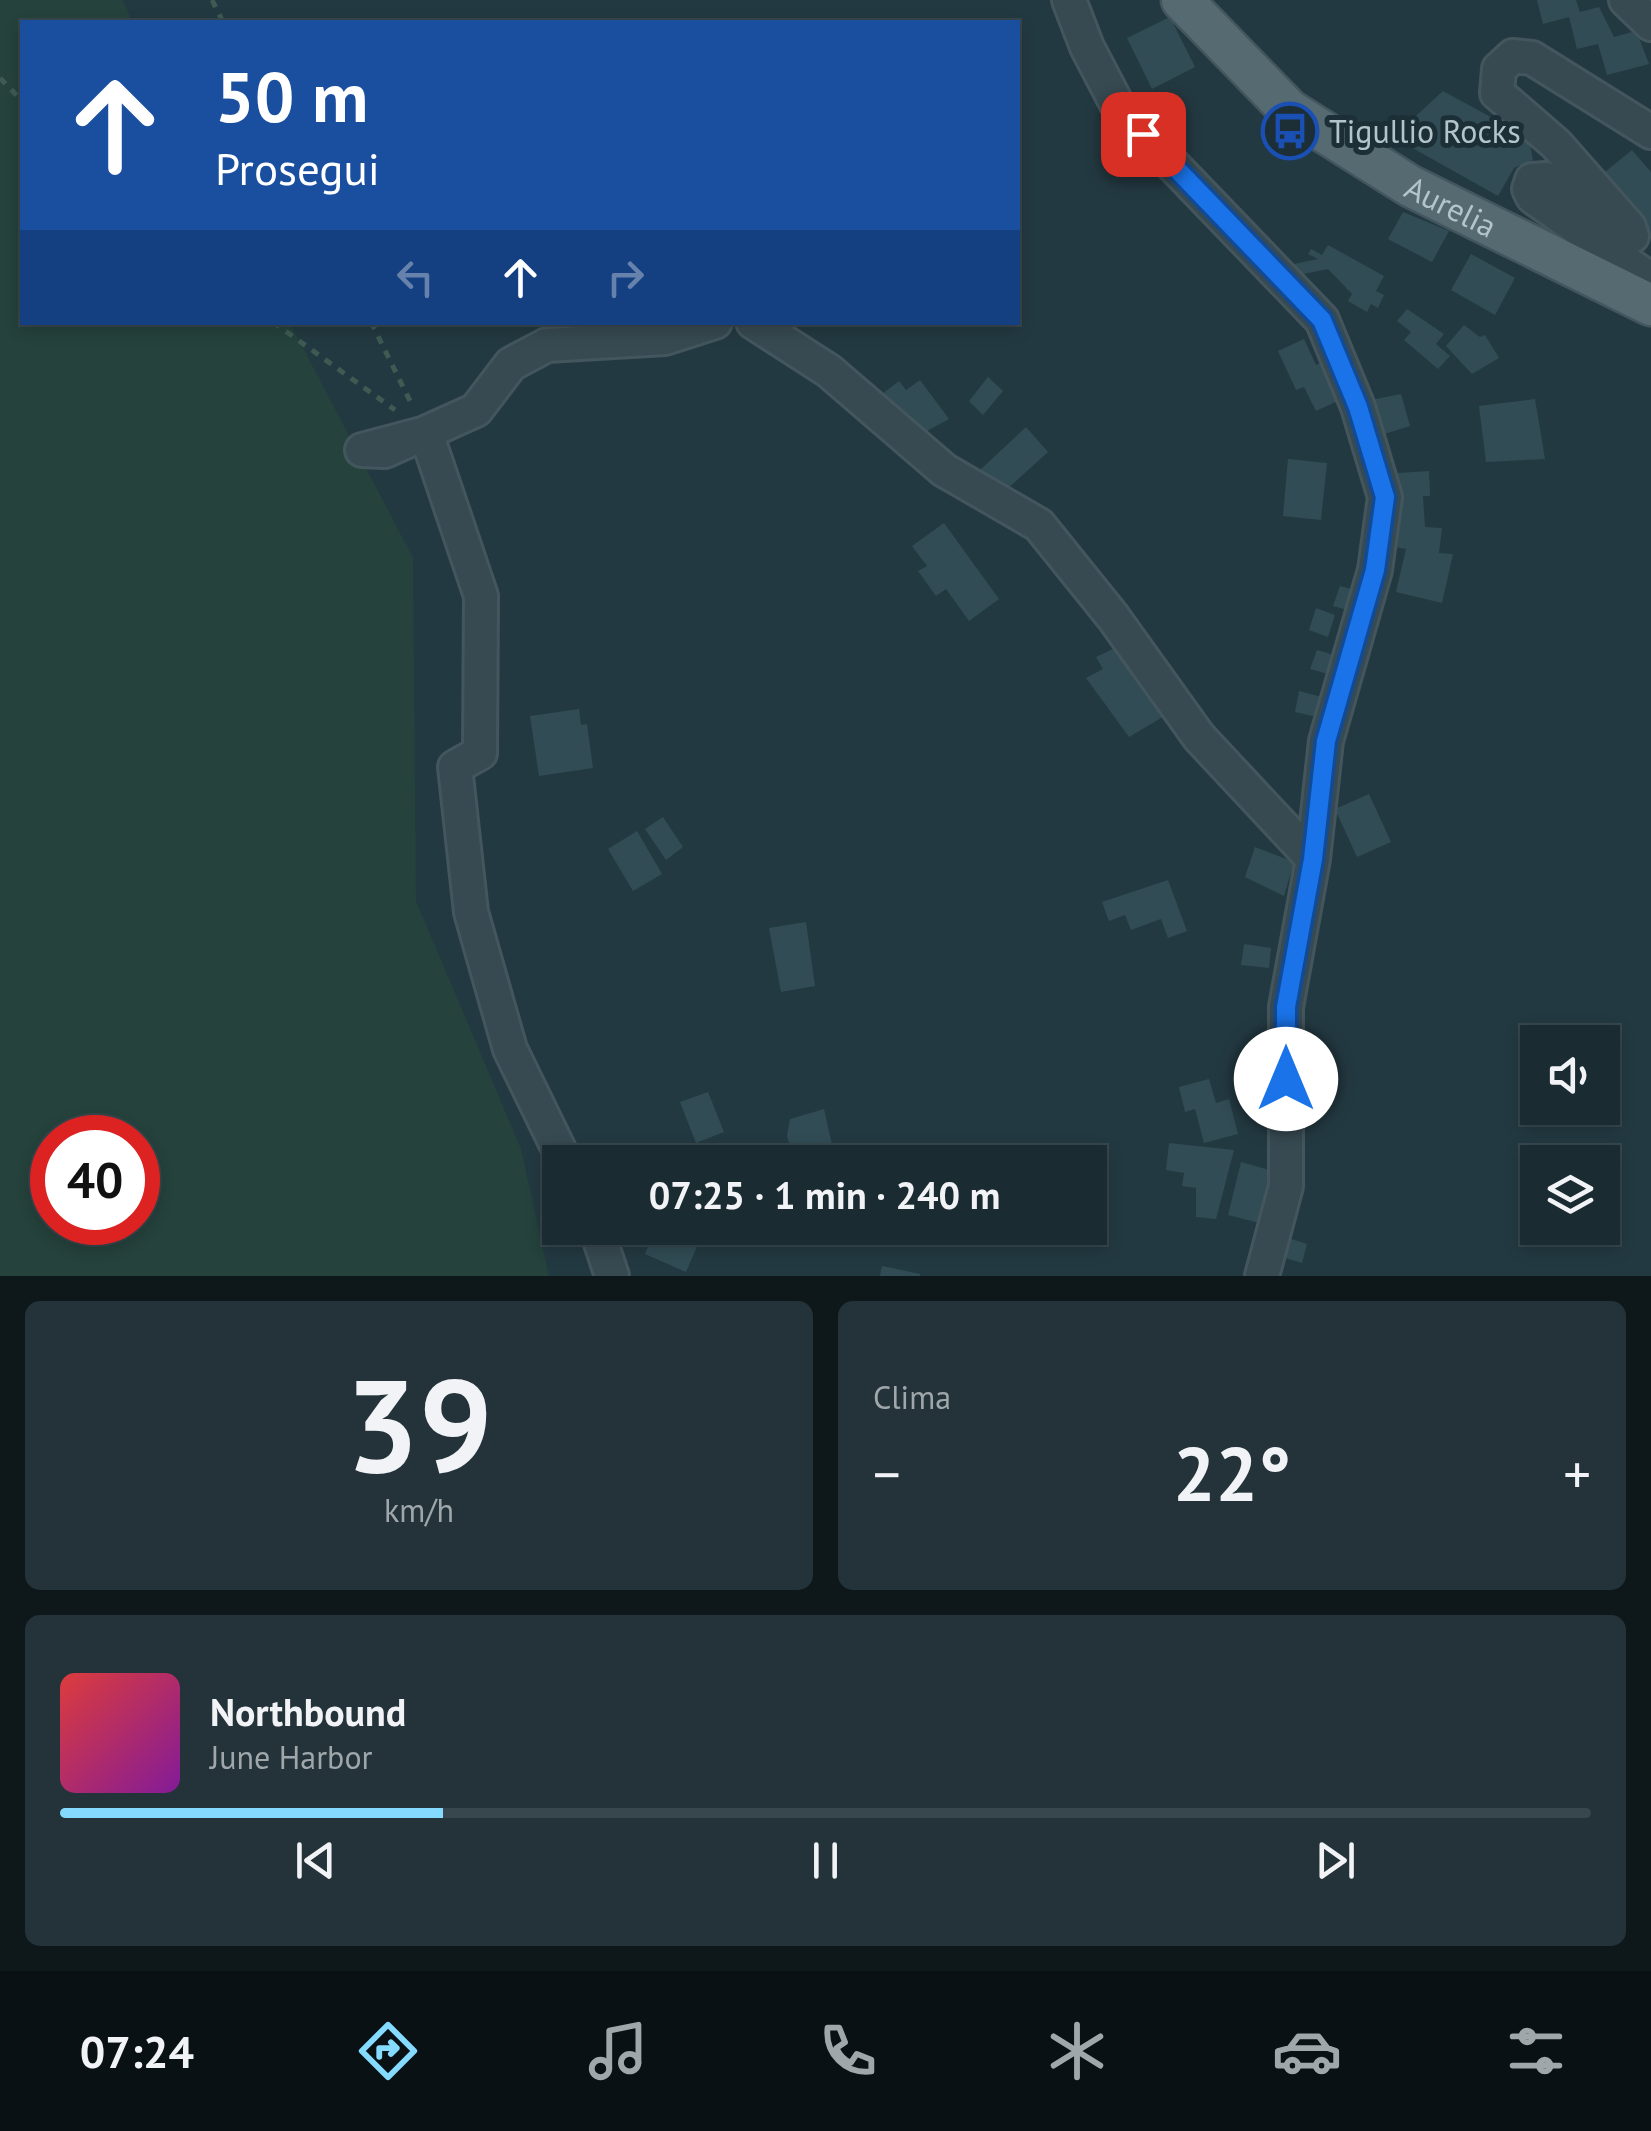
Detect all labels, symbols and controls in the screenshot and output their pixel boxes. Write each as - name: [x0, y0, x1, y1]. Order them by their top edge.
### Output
- text: 50 m: [215, 51, 368, 141]
- icon: ahead: [50, 60, 180, 190]
- pin: [1101, 92, 1186, 177]
- bus stop icon: Tigullio Rocks: [1260, 101, 1320, 161]
- icon: arrive: [1116, 107, 1171, 162]
- place label: Tigullio Rocks: [1329, 110, 1521, 152]
- text: Prosegui: [215, 139, 380, 197]
- street label: Aurelia: [1398, 166, 1504, 247]
- icon: left: [388, 250, 443, 305]
- icon: ahead: [493, 250, 548, 305]
- icon: right: [598, 250, 653, 305]
- map controls: [1520, 1025, 1620, 1245]
- button: sound: [1520, 1025, 1620, 1125]
- position arrow: [1234, 1027, 1338, 1131]
- speed limit sign: 40: [30, 1115, 160, 1245]
- button: layers: [1520, 1145, 1620, 1245]
- text: 07:25 · 1 min · 240 m: [649, 1170, 1000, 1219]
- text: 39: [345, 1340, 493, 1508]
- text: Clima: [873, 1376, 951, 1418]
- text: 22°: [1173, 1425, 1291, 1522]
- text: −: [873, 1438, 901, 1509]
- text: +: [1563, 1438, 1591, 1509]
- text: km/h: [384, 1489, 454, 1531]
- text: Northbound: [210, 1687, 406, 1736]
- text: June Harbor: [210, 1736, 372, 1778]
- icon: previous: [288, 1833, 343, 1888]
- icon: pause: [798, 1833, 853, 1888]
- icon: next: [1308, 1833, 1363, 1888]
- icon: directions: [353, 2016, 423, 2086]
- icon: music: [583, 2016, 653, 2086]
- icon: phone: [813, 2016, 883, 2086]
- icon: climate: [1042, 2016, 1112, 2086]
- icon: car: [1272, 2016, 1342, 2086]
- icon: filters: [1501, 2016, 1571, 2086]
- text: 07:24: [80, 2022, 194, 2080]

